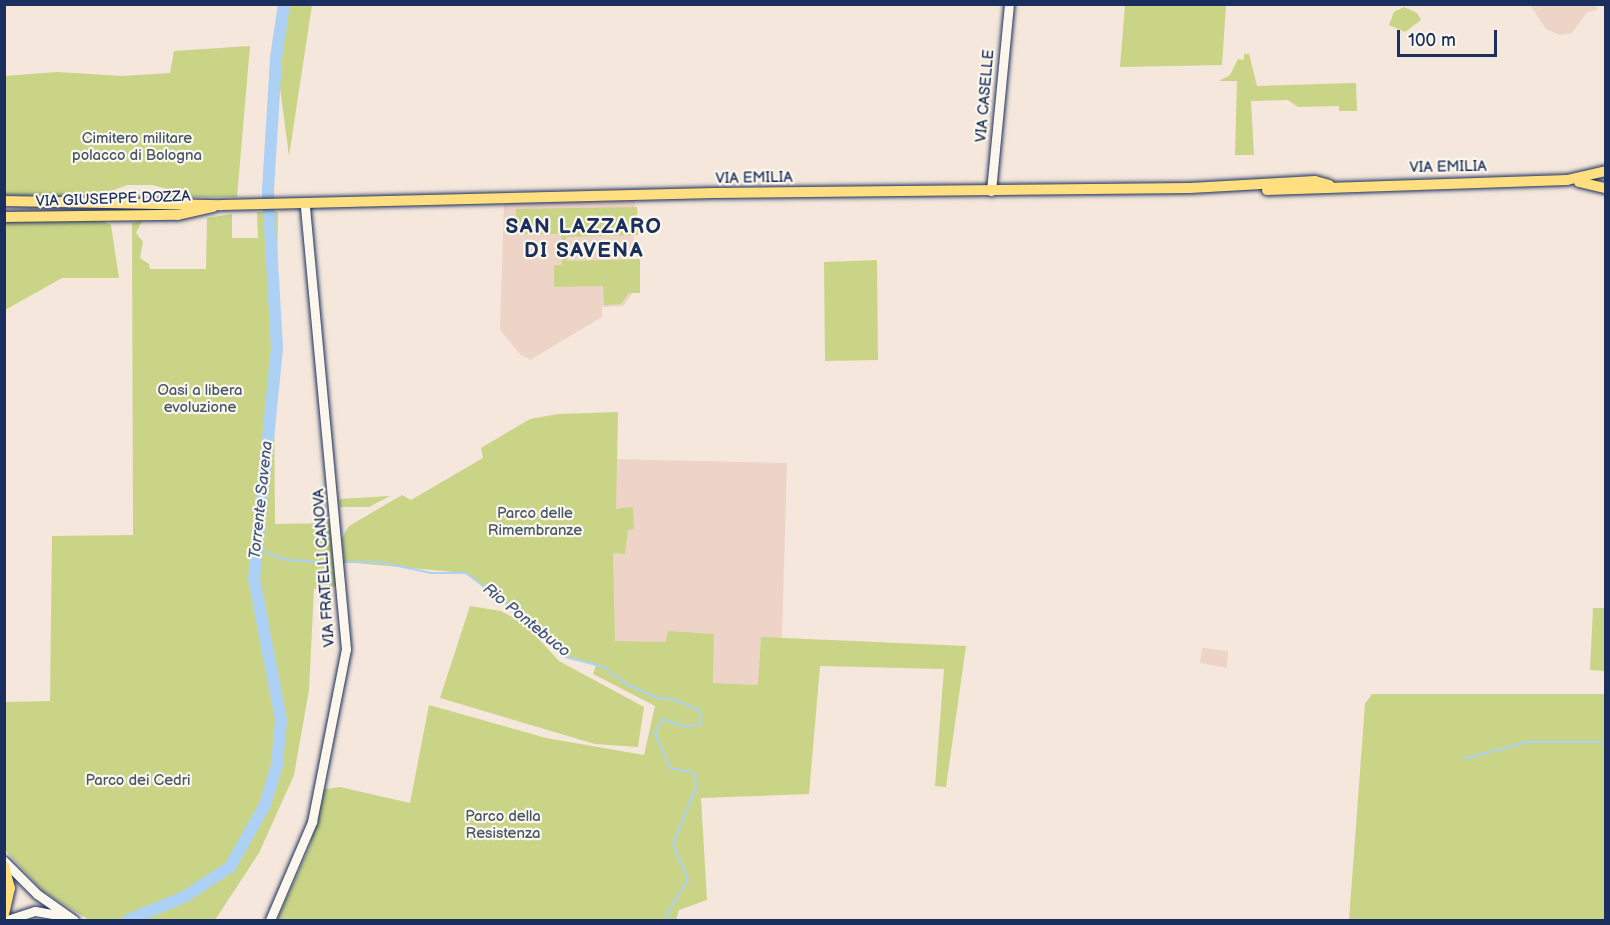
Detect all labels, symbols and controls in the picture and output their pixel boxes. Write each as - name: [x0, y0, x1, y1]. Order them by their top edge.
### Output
- scale bar: [1400, 18, 1500, 56]
- text: 100 m: [1408, 30, 1456, 51]
- street label: VIA CASELLE: [972, 49, 998, 143]
- park label: Cimitero militare polacco di Bologna: [72, 129, 202, 164]
- street label: VIA EMILIA: [1409, 157, 1487, 177]
- street label: VIA EMILIA: [715, 168, 793, 188]
- street label: VIA GIUSEPPE DOZZA: [35, 187, 191, 211]
- district label: SAN LAZZARO DI SAVENA: [506, 214, 662, 264]
- park label: Oasi a libera evoluzione: [157, 381, 243, 416]
- water label: Torrente Savena: [246, 440, 278, 560]
- street label: VIA FRATELLI CANOVA: [309, 488, 339, 648]
- park label: Parco delle Rimembranze: [488, 504, 582, 539]
- water label: Rio Pontebuco: [479, 580, 573, 662]
- park label: Parco dei Cedri: [85, 772, 191, 790]
- park label: Parco della Resistenza: [465, 807, 541, 842]

